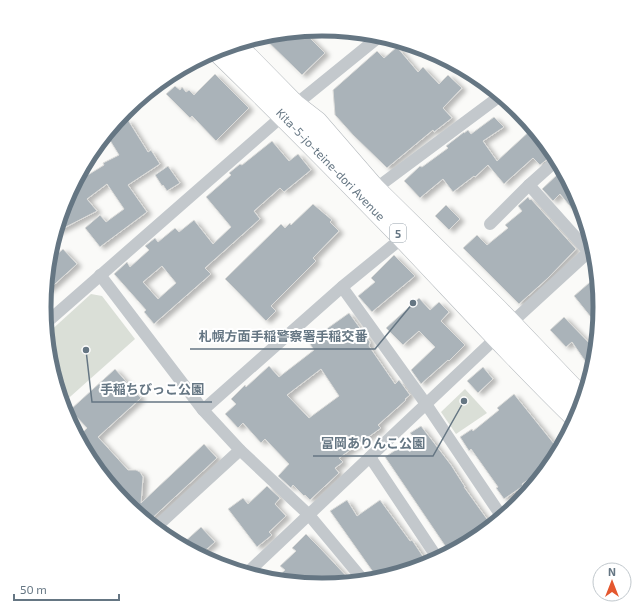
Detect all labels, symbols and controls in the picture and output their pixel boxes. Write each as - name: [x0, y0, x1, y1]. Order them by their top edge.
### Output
- street label: Kita-5-jo-teine-dori Avenue: [273, 105, 388, 224]
- road number: 5: [390, 224, 406, 242]
- callout: 札幌方面手稲警察署手稲交番: [190, 324, 375, 349]
- text: 札幌方面手稲警察署手稲交番: [198, 328, 368, 344]
- callout: 手稲ちびっこ公園: [92, 377, 212, 402]
- text: 手稲ちびっこ公園: [100, 381, 204, 397]
- callout: 富岡ありんこ公園: [313, 431, 433, 456]
- text: 富岡ありんこ公園: [321, 435, 425, 451]
- north arrow: [592, 562, 632, 602]
- text: N: [608, 565, 616, 578]
- scale bar: [14, 576, 119, 602]
- text: 50 m: [20, 582, 47, 596]

